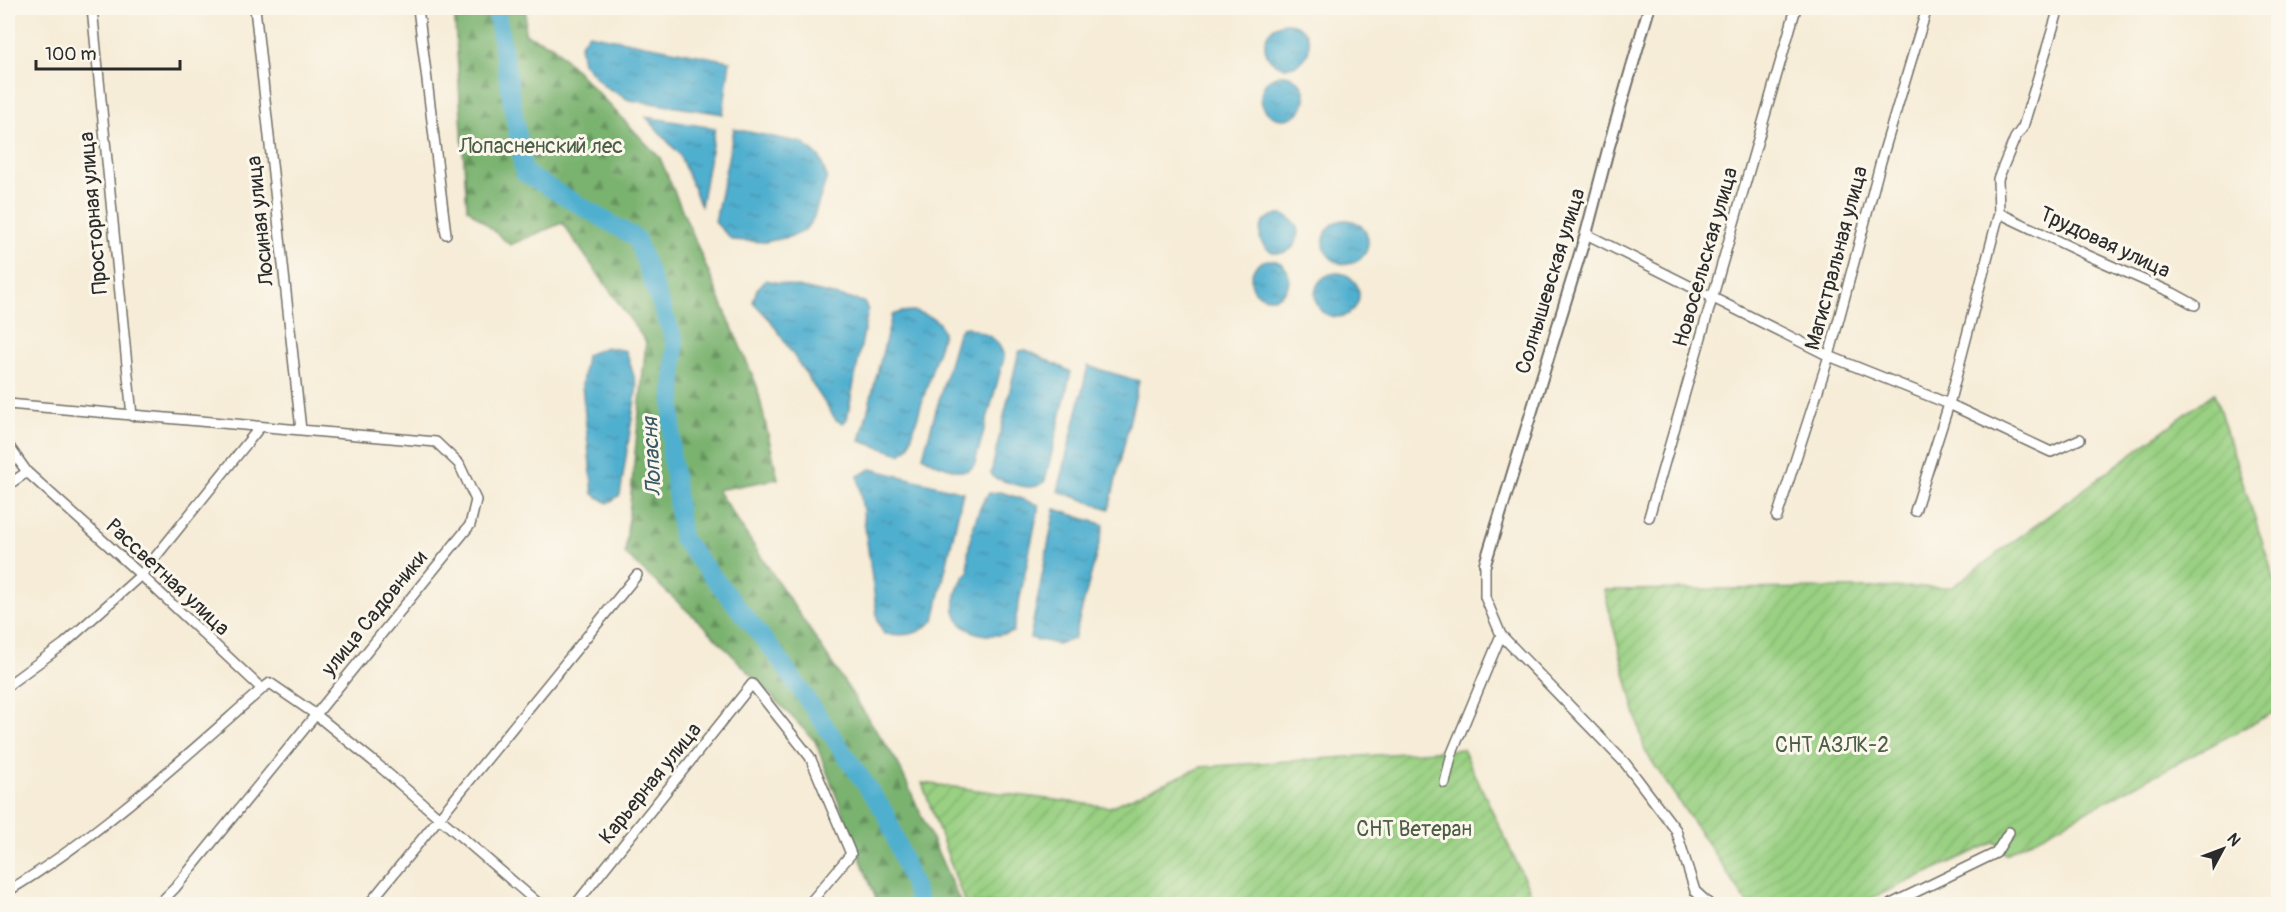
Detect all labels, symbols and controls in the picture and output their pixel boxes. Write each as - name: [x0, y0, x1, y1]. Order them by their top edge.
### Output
- scale bar: [36, 33, 180, 71]
- text: 100 m: [45, 43, 97, 66]
- street label: Просторная улица: [73, 131, 114, 295]
- park label: Лопасненский лес: [458, 133, 623, 160]
- street label: Лосиная улица: [240, 154, 281, 288]
- street label: Магистральная улица: [1799, 163, 1874, 353]
- street label: Новосельская улица: [1667, 164, 1744, 350]
- street label: Солнышевская улица: [1509, 185, 1592, 377]
- street label: Трудовая улица: [2035, 200, 2174, 285]
- water label: Лопасня: [636, 414, 668, 497]
- street label: Рассветная улица: [100, 513, 235, 642]
- street label: улица Садовники: [315, 545, 433, 682]
- street label: Карьерная улица: [593, 717, 708, 850]
- park label: СНТ АЗЛК-2: [1775, 732, 1889, 759]
- park label: СНТ Ветеран: [1356, 816, 1472, 843]
- north arrow: [2193, 819, 2253, 879]
- text: N: [2222, 829, 2245, 851]

